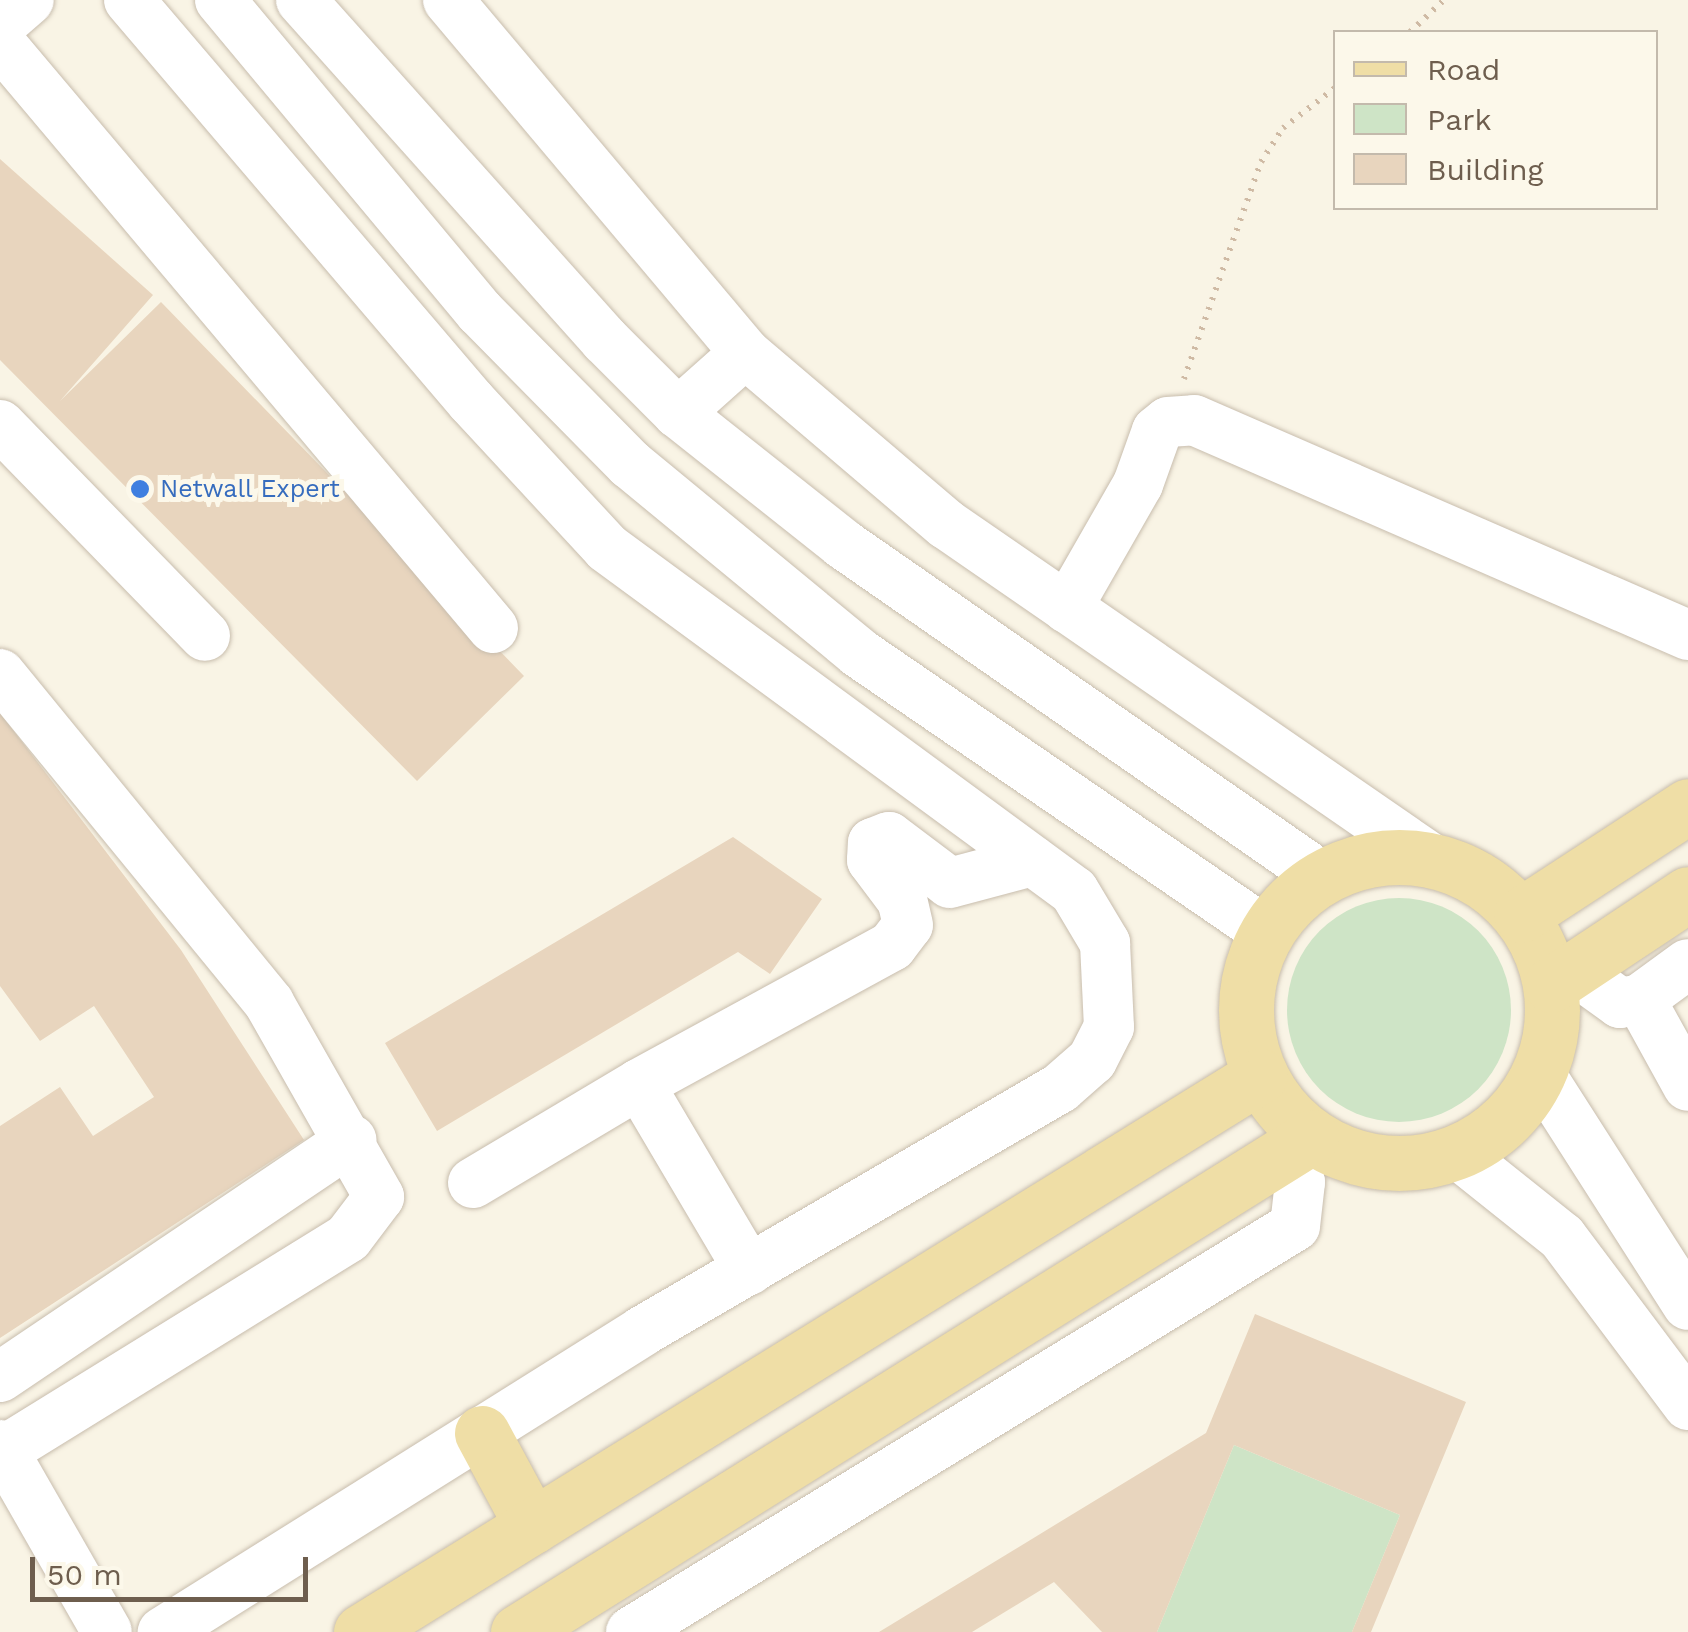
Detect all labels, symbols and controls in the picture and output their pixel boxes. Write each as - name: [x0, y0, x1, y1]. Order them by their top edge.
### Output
- legend: [1333, 30, 1658, 210]
- text: Road: [1427, 52, 1500, 87]
- text: Park: [1427, 102, 1492, 137]
- text: Building: [1427, 152, 1544, 187]
- place label: Netwall Expert: [160, 474, 341, 504]
- marker: Netwall Expert: [129, 478, 151, 500]
- scale bar: [35, 1537, 312, 1599]
- text: 50 m: [47, 1557, 122, 1592]

